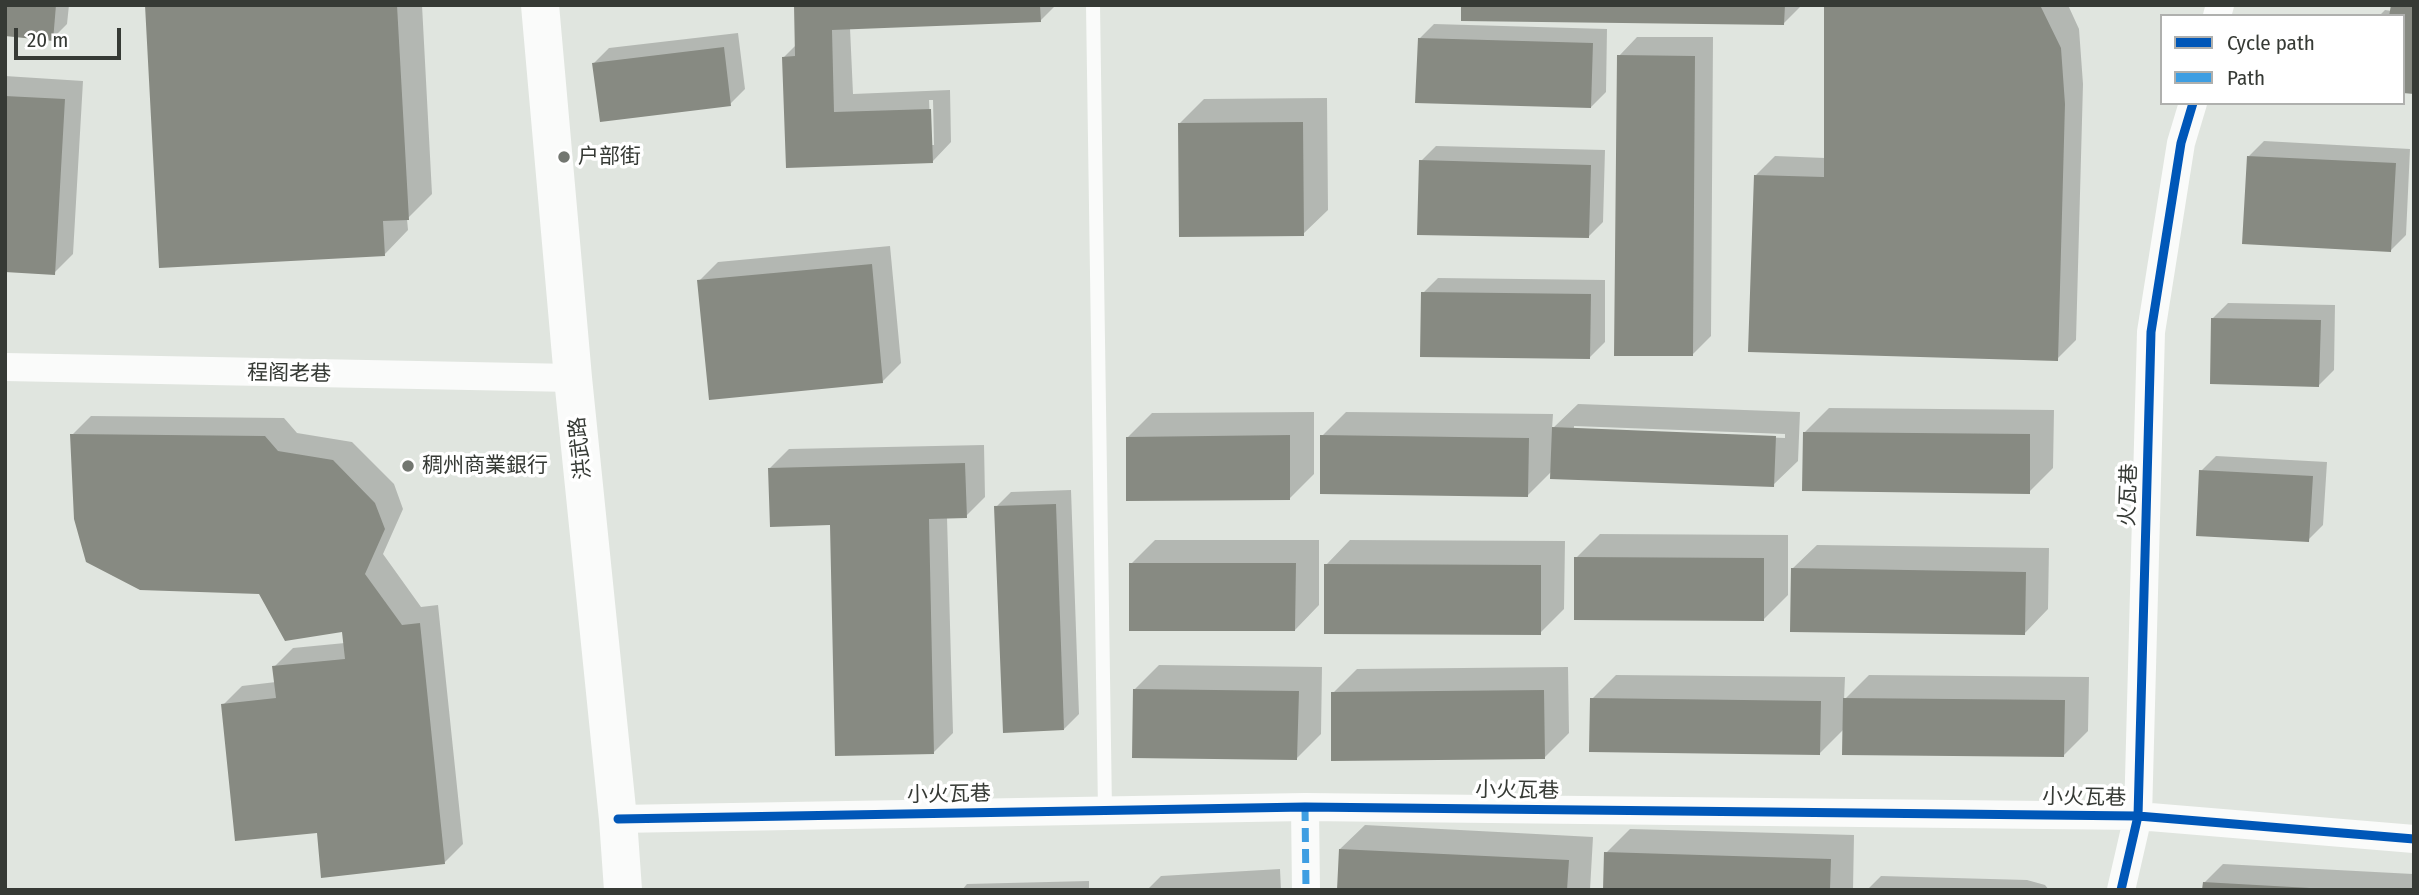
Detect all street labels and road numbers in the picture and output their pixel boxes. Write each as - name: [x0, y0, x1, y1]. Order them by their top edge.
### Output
- street label: 程阁老巷: [247, 361, 331, 387]
- street label: 洪武路: [565, 415, 597, 481]
- street label: 火瓦巷: [2115, 463, 2143, 527]
- street label: 小火瓦巷: [1475, 778, 1559, 804]
- street label: 小火瓦巷: [907, 782, 991, 808]
- street label: 小火瓦巷: [2042, 785, 2126, 811]

